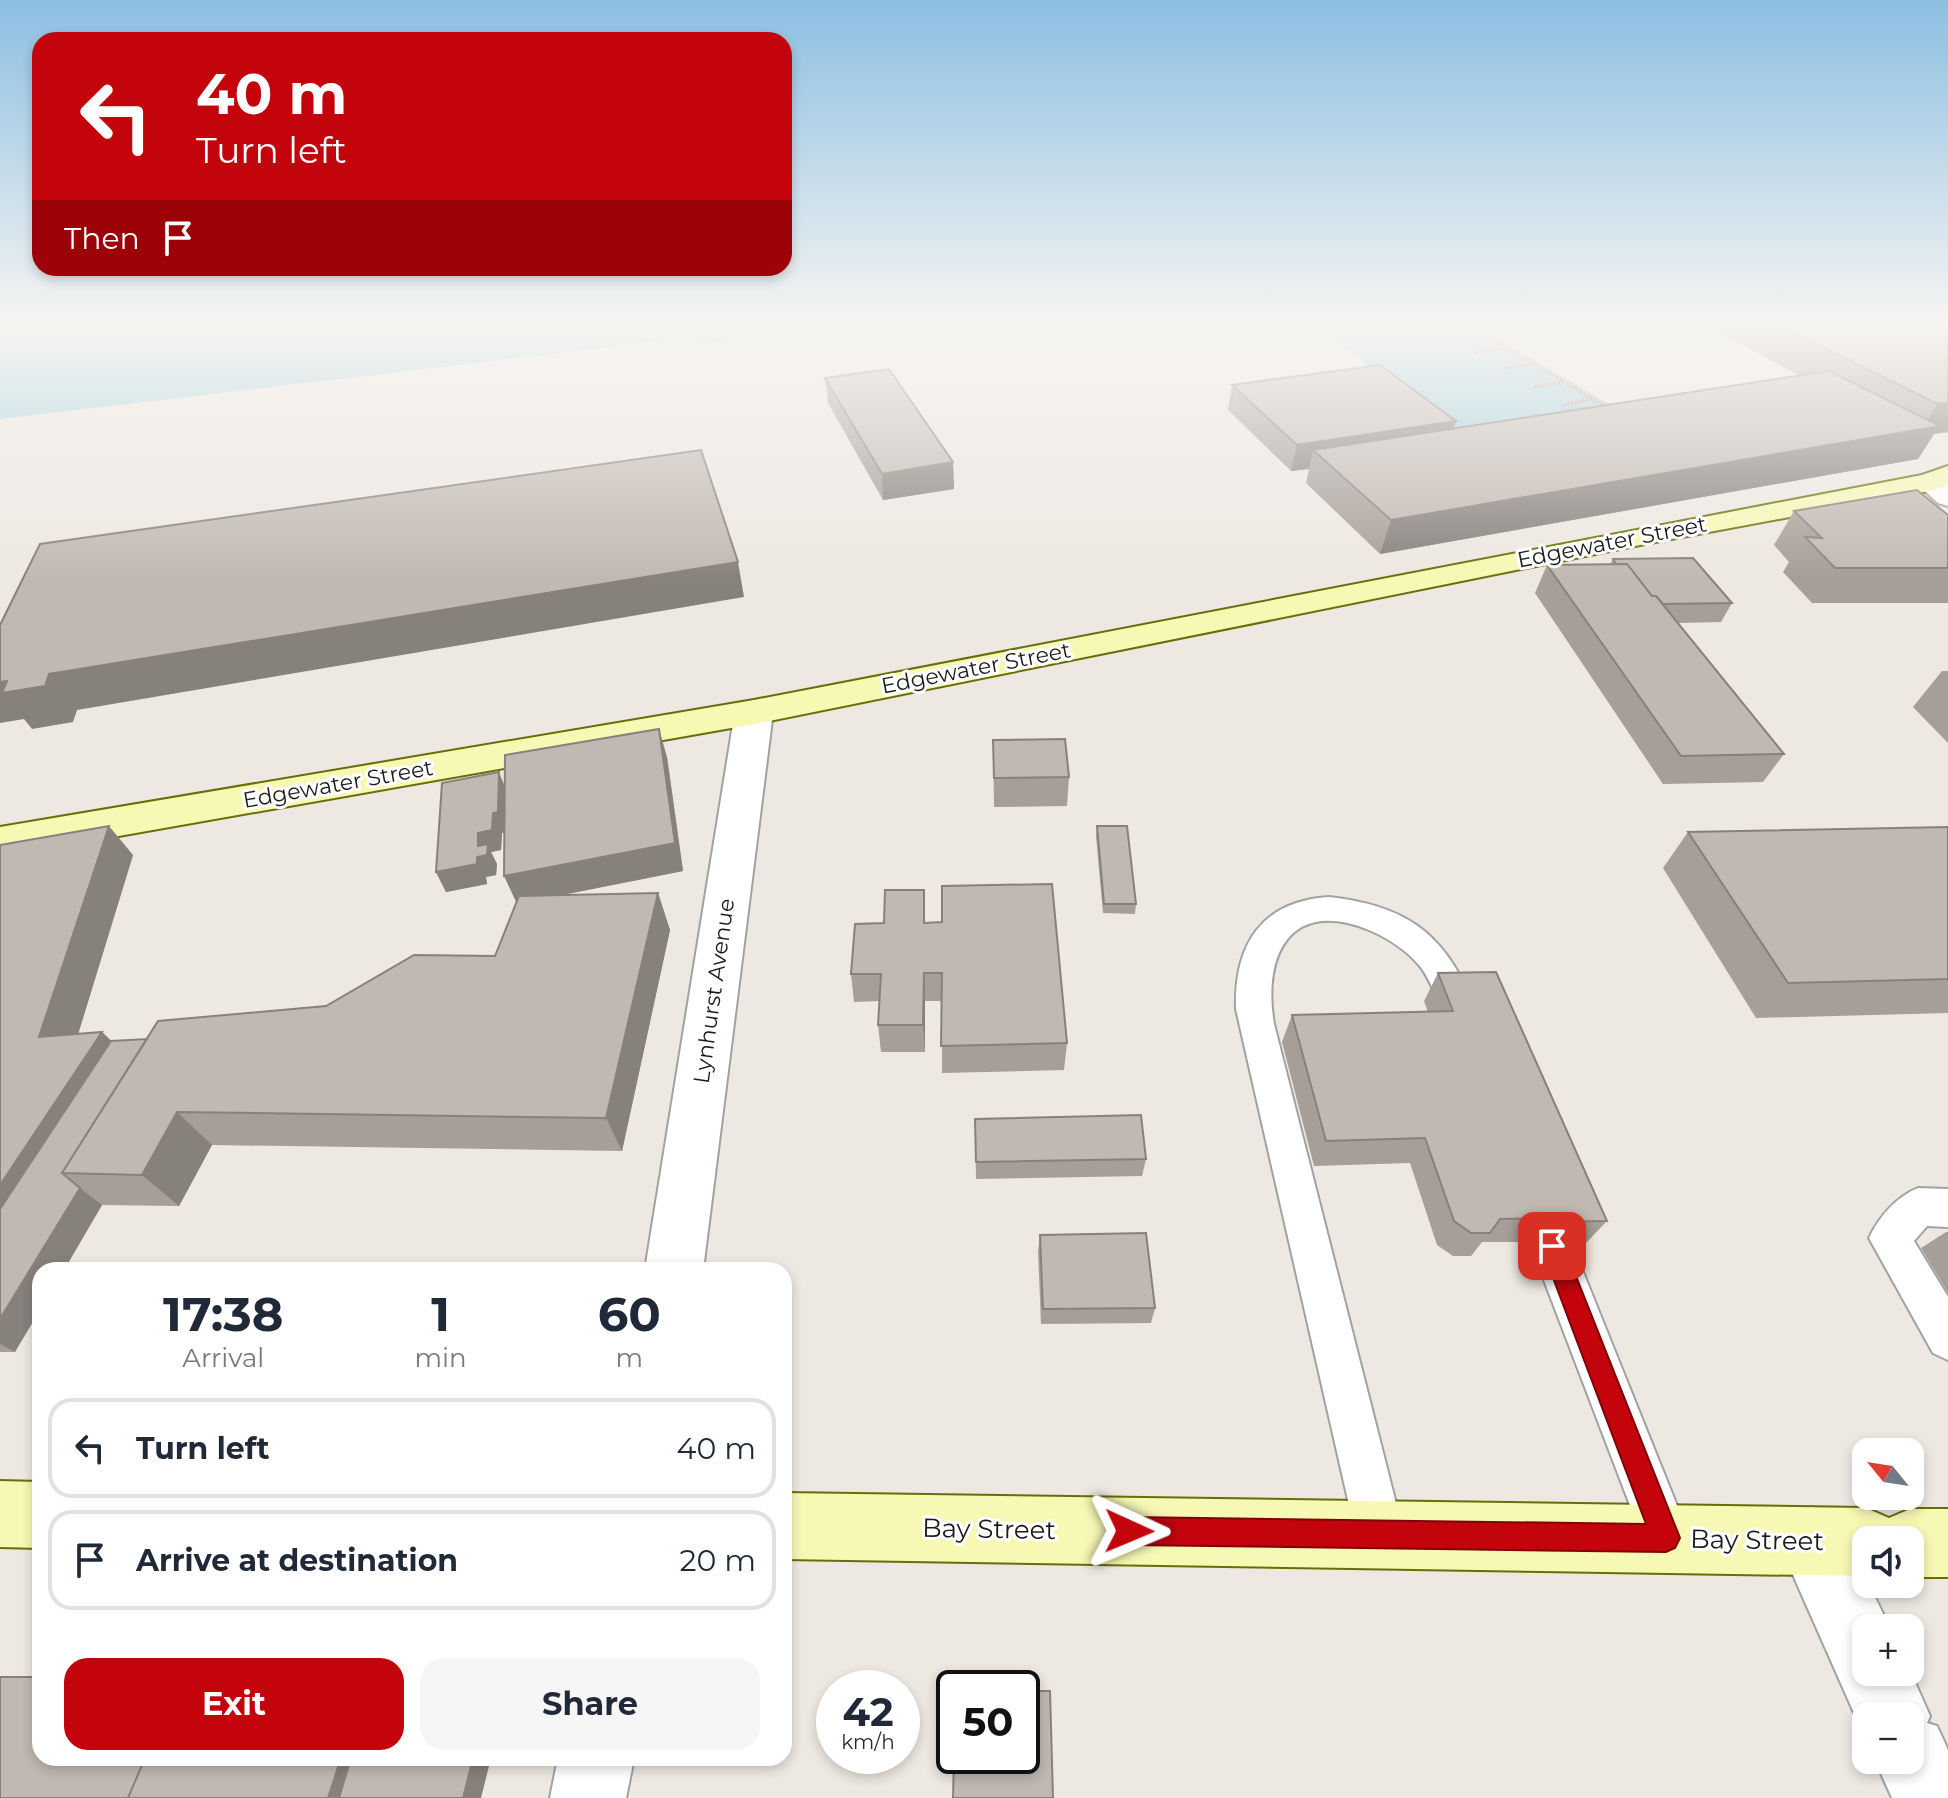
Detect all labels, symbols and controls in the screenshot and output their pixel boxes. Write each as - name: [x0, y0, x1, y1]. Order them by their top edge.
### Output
- text: 40 m: [196, 60, 347, 128]
- icon: left: [64, 64, 168, 168]
- text: Turn left: [196, 128, 347, 172]
- icon: arrive: [156, 216, 200, 260]
- text: Then: [64, 220, 140, 257]
- street label: Edgewater Street: [1515, 510, 1709, 574]
- street label: Edgewater Street: [879, 636, 1073, 700]
- street label: Edgewater Street: [241, 754, 435, 814]
- street label: Lynhurst Avenue: [688, 897, 740, 1085]
- pin: [1518, 1212, 1586, 1280]
- icon: arrive: [1530, 1224, 1574, 1268]
- text: 17:38: [163, 1285, 283, 1343]
- text: 1: [431, 1285, 450, 1343]
- text: 60: [598, 1285, 661, 1343]
- text: Arrival: [182, 1342, 264, 1374]
- text: min: [414, 1342, 467, 1374]
- text: m: [616, 1342, 643, 1374]
- icon: left: [68, 1426, 112, 1470]
- text: Turn left: [136, 1430, 269, 1467]
- text: 40 m: [677, 1430, 756, 1467]
- north arrow: [1852, 1438, 1924, 1510]
- map controls: [1852, 1438, 1924, 1774]
- position arrow: [1087, 1489, 1171, 1573]
- street label: Bay Street: [922, 1512, 1056, 1546]
- street label: Bay Street: [1690, 1523, 1824, 1557]
- button: sound: [1852, 1526, 1924, 1598]
- icon: arrive: [68, 1538, 112, 1582]
- text: Arrive at destination: [136, 1542, 458, 1579]
- text: 20 m: [679, 1542, 756, 1579]
- button: +: [1852, 1614, 1924, 1686]
- button: Exit: [64, 1658, 404, 1750]
- button: Share: [420, 1658, 760, 1750]
- speed limit sign: 50: [936, 1670, 1040, 1774]
- text: 42: [842, 1687, 894, 1736]
- button: −: [1852, 1702, 1924, 1774]
- text: km/h: [841, 1730, 895, 1754]

